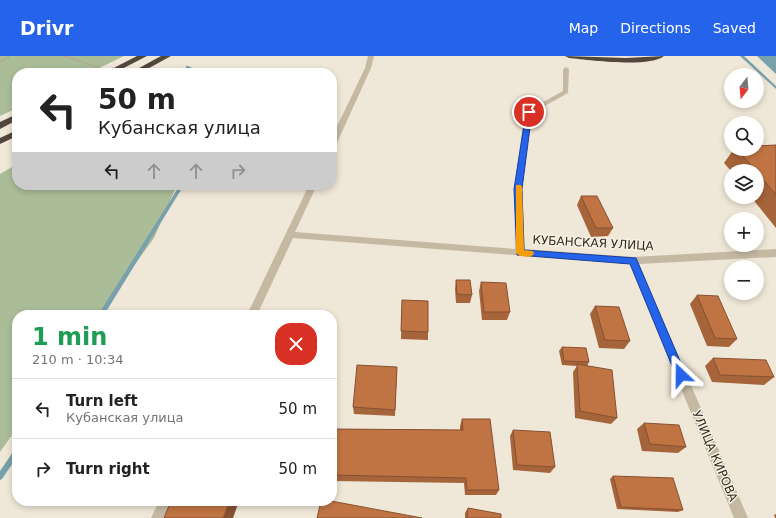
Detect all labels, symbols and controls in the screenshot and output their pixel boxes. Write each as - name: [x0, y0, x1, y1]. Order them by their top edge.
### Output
- text: Drivr: [20, 17, 73, 39]
- text: Map: [569, 20, 598, 36]
- text: Directions: [620, 20, 691, 36]
- text: Saved: [713, 20, 756, 36]
- north arrow: [724, 68, 764, 108]
- map controls: [724, 68, 764, 300]
- text: 50 m: [98, 83, 176, 116]
- icon: left: [32, 84, 84, 136]
- pin: [512, 95, 546, 129]
- icon: arrive: [518, 101, 540, 123]
- button: search: [724, 116, 764, 156]
- text: Кубанская улица: [98, 117, 261, 138]
- icon: left: [101, 160, 123, 182]
- icon: ahead: [143, 160, 165, 182]
- icon: ahead: [185, 160, 207, 182]
- icon: right: [227, 160, 249, 182]
- button: layers: [724, 164, 764, 204]
- button: +: [724, 212, 764, 252]
- street label: КУБАНСКАЯ УЛИЦА: [532, 233, 655, 253]
- button: −: [724, 260, 764, 300]
- text: 1 min: [32, 323, 107, 351]
- button: close: [275, 323, 317, 365]
- text: 210 m · 10:34: [32, 352, 123, 367]
- position arrow: [660, 354, 702, 396]
- text: Turn left: [66, 392, 138, 410]
- icon: left: [32, 398, 54, 420]
- text: 50 m: [279, 400, 317, 418]
- street label: УЛИЦА КИРОВА: [690, 408, 741, 504]
- text: Кубанская улица: [66, 410, 184, 425]
- icon: right: [32, 458, 54, 480]
- text: Turn right: [66, 460, 150, 478]
- text: 50 m: [279, 460, 317, 478]

